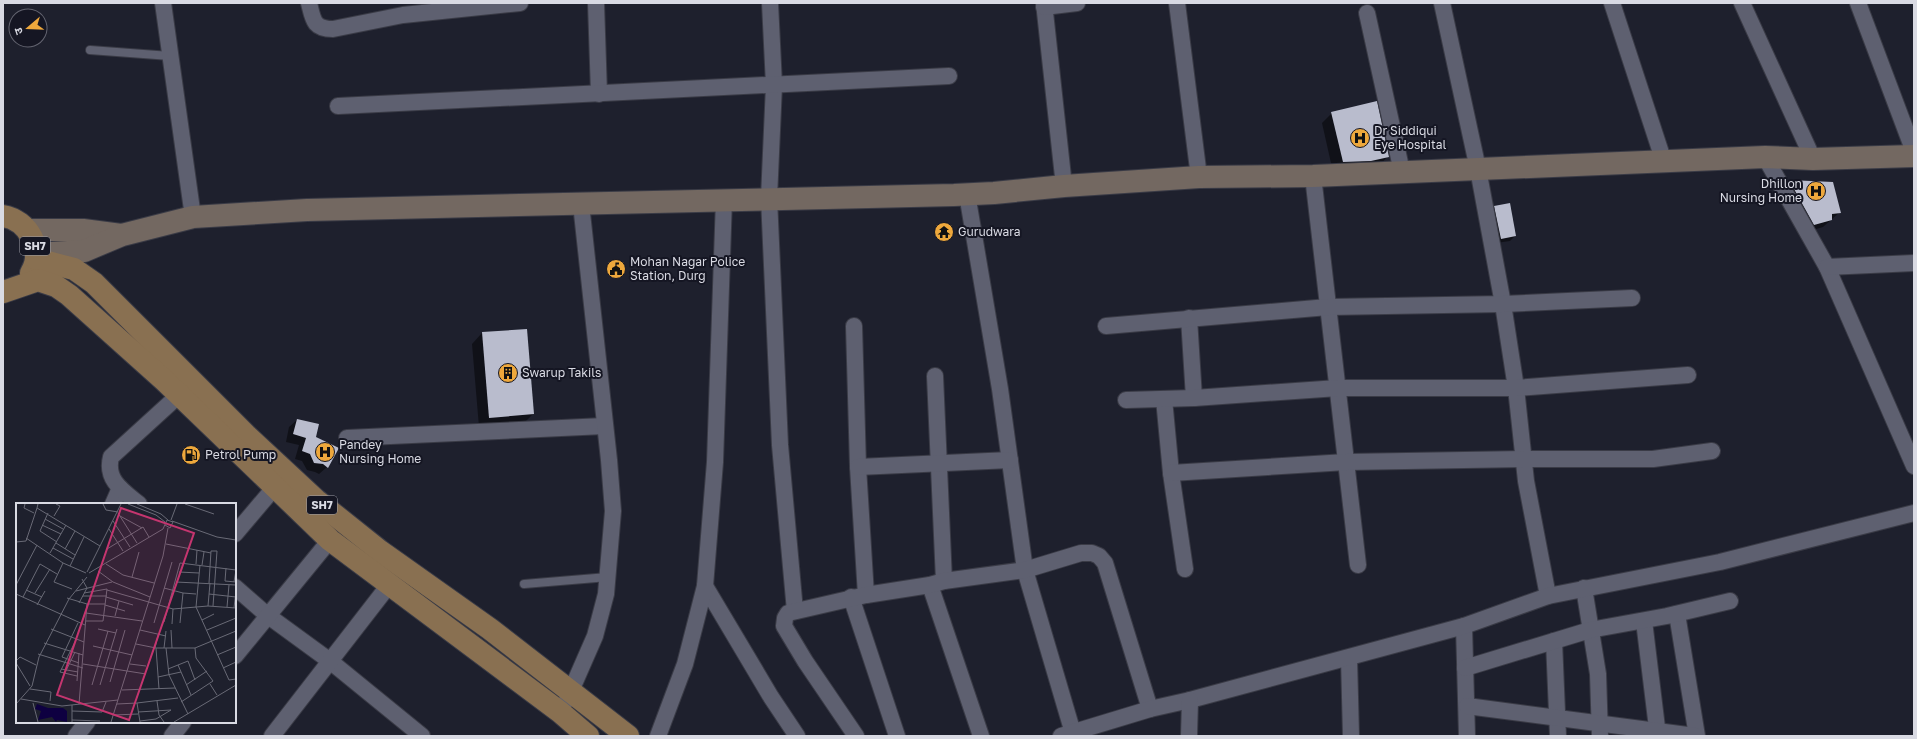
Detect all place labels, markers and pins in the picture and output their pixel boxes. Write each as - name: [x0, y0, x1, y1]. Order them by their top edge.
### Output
- place label: Dr Siddiqui Eye Hospital: [1374, 123, 1446, 152]
- hospital icon: Dr Siddiqui Eye Hospital: [1349, 127, 1371, 149]
- place label: Dhillon Nursing Home: [1720, 176, 1802, 205]
- hospital icon: Dhillon Nursing Home: [1805, 180, 1827, 202]
- temple icon: Gurudwara: [933, 221, 955, 243]
- place label: Gurudwara: [958, 224, 1021, 239]
- place label: Mohan Nagar Police Station, Durg: [630, 254, 745, 283]
- public building icon: Mohan Nagar Police Station, Durg: [605, 258, 627, 280]
- building icon: Swarup Takils: [497, 362, 519, 384]
- place label: Swarup Takils: [522, 365, 601, 380]
- place label: Pandey Nursing Home: [339, 437, 421, 466]
- hospital icon: Pandey Nursing Home: [314, 441, 336, 463]
- fuel station icon: Petrol Pump: [180, 444, 202, 466]
- place label: Petrol Pump: [205, 447, 276, 462]

